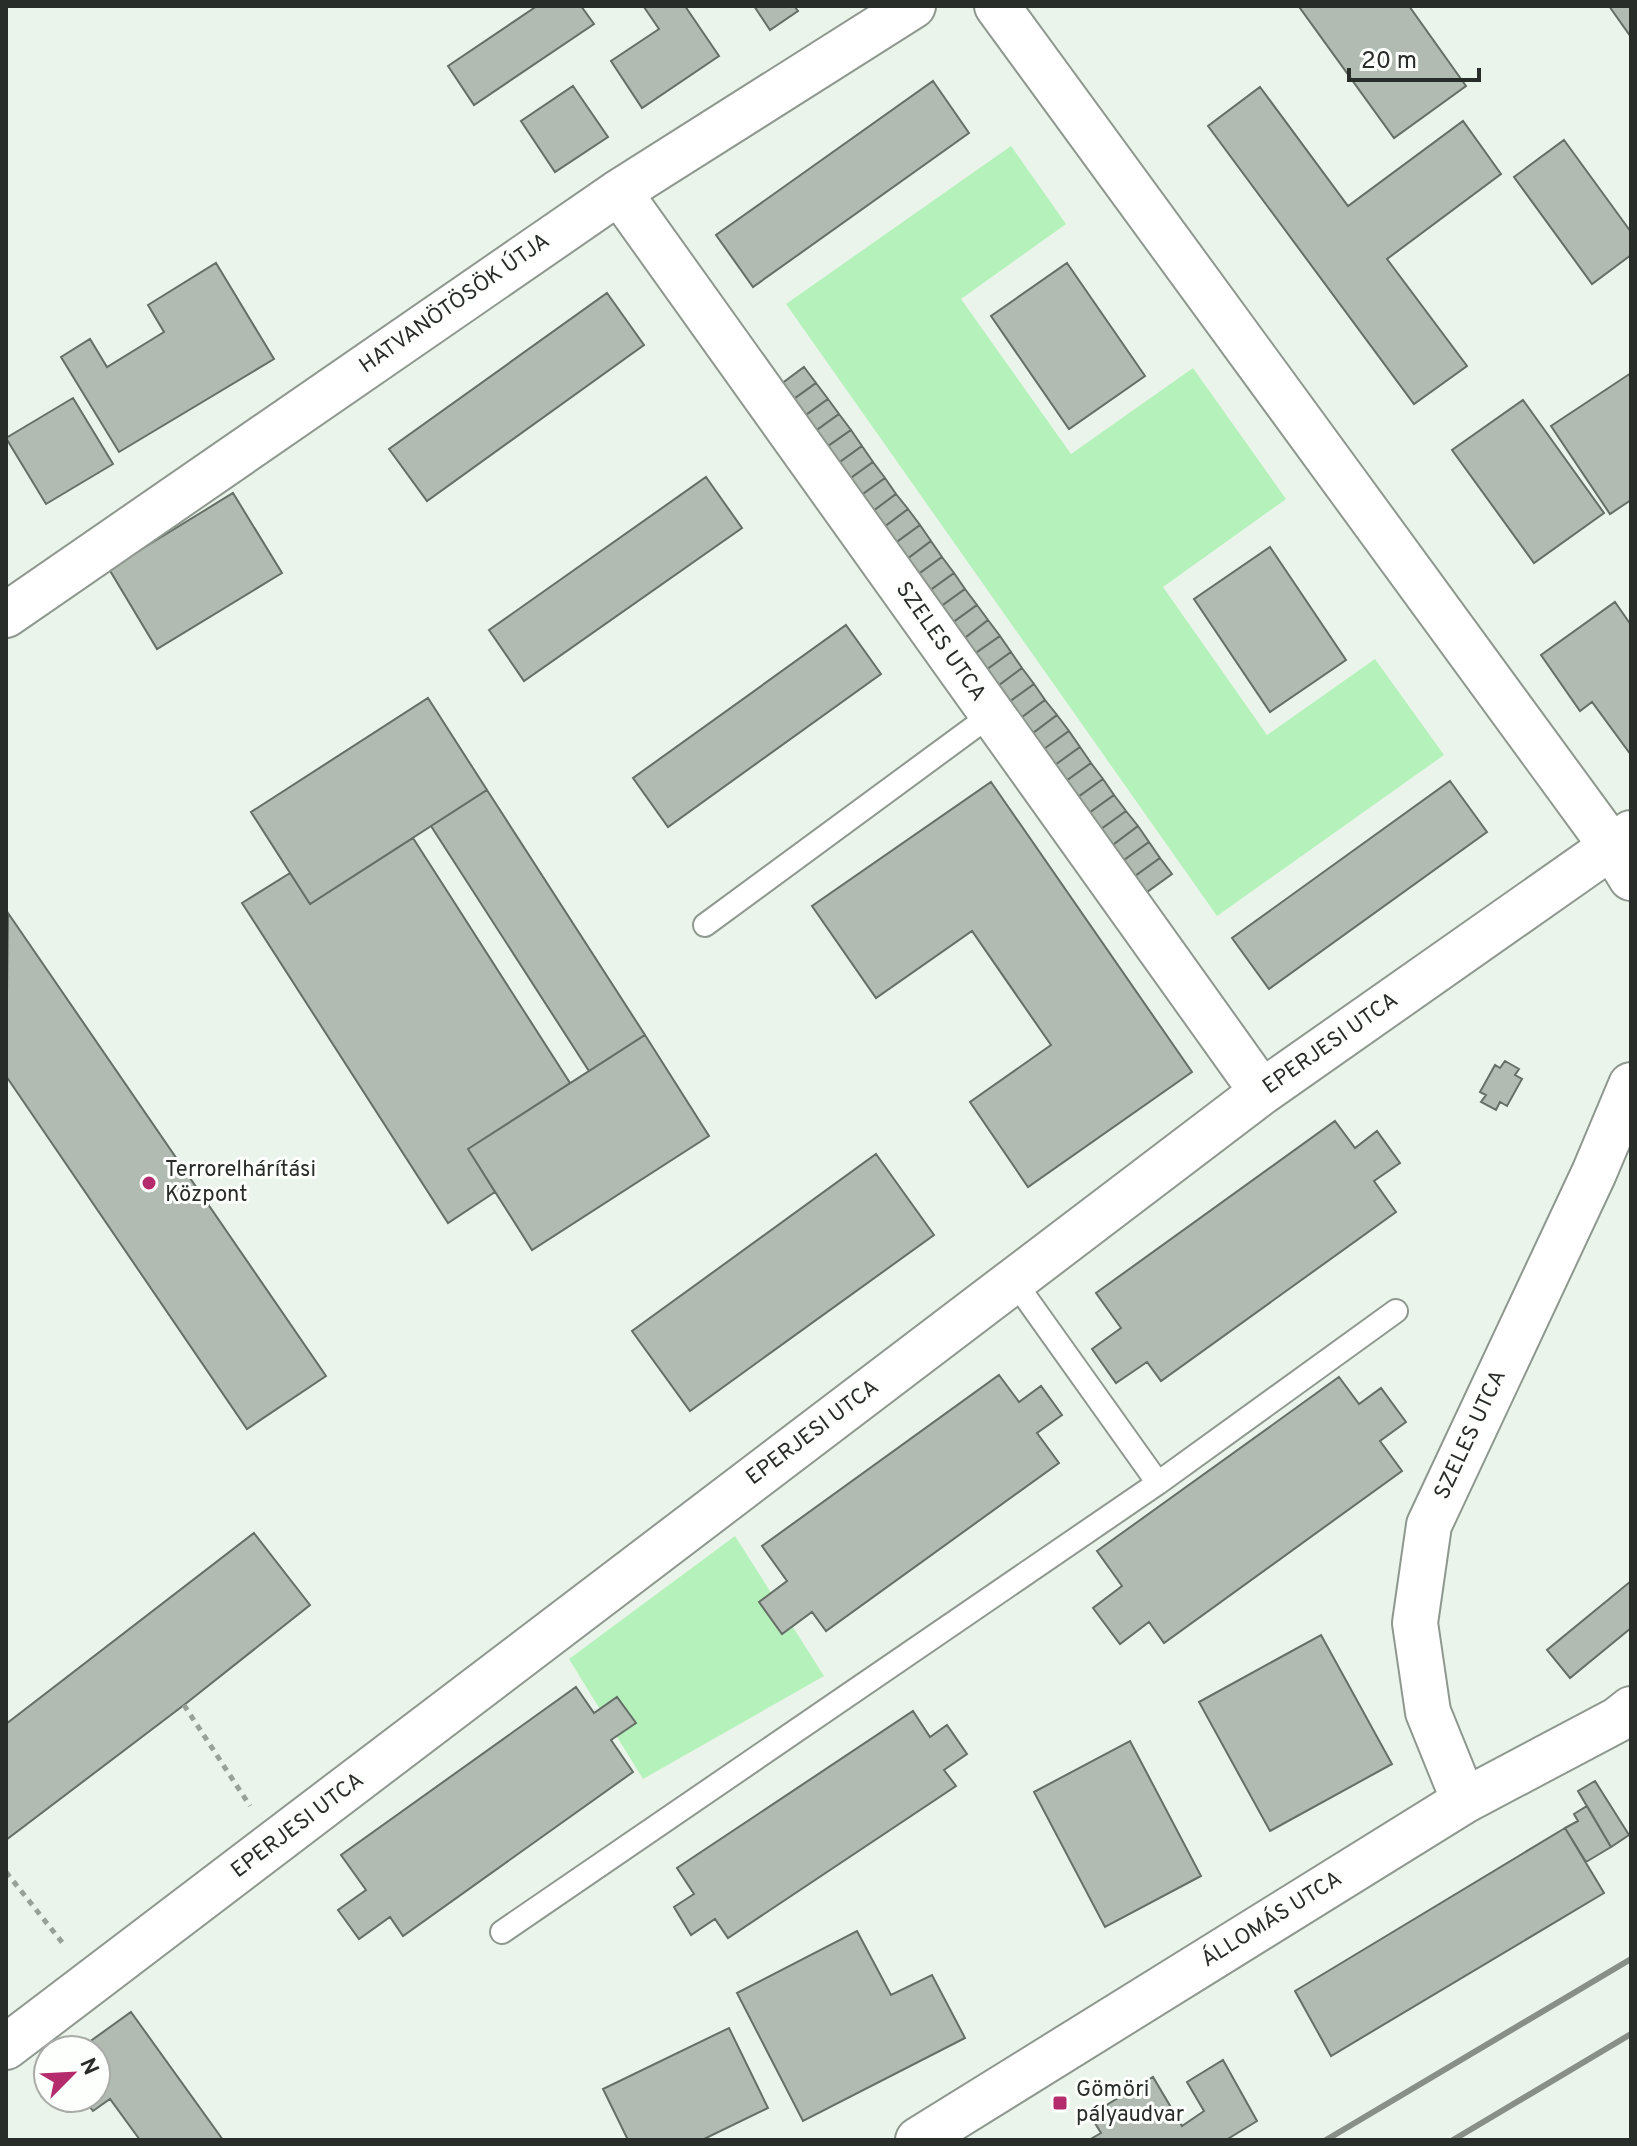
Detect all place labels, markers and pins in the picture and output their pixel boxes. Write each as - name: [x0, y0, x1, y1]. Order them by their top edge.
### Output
- place label: Terrorelhárítási Központ: [165, 1157, 316, 1209]
- marker: Terrorelhárítási Központ: [140, 1174, 158, 1192]
- place label: Gömöri pályaudvar: [1076, 2077, 1185, 2129]
- marker: Gömöri pályaudvar: [1051, 2094, 1069, 2112]

